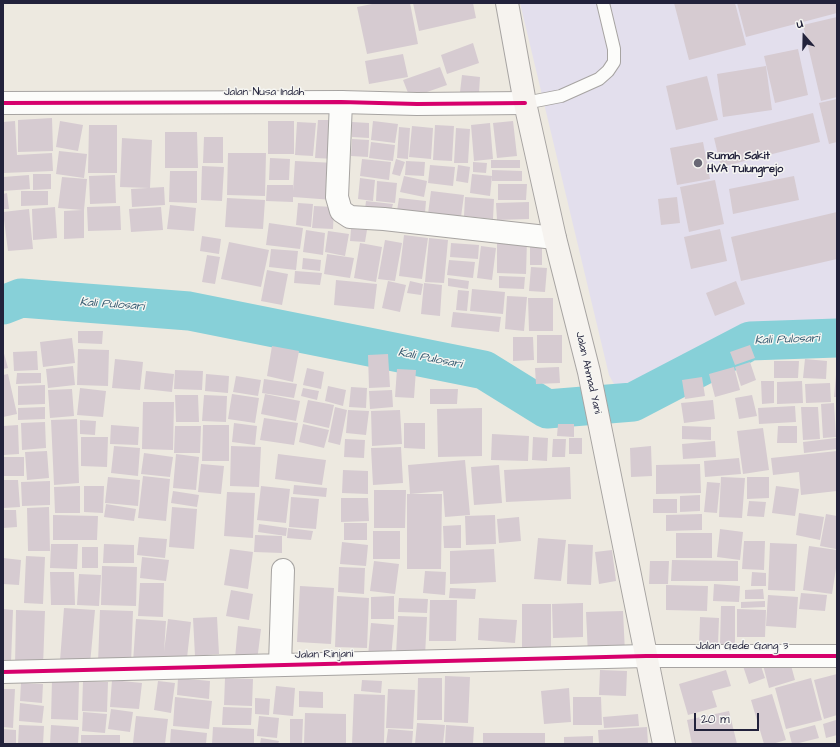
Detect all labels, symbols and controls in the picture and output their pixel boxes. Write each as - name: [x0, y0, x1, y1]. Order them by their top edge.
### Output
- north arrow: [784, 16, 824, 56]
- text: U: [794, 16, 805, 32]
- street label: Jalan Nusa Indah: [224, 86, 304, 100]
- place label: Rumah Sakit HVA Tulungrejo: [707, 150, 783, 176]
- marker: Rumah Sakit HVA Tulungrejo: [692, 157, 704, 169]
- water label: Kali Pulosari: [79, 296, 145, 314]
- street label: Jalan Ahmad Yani: [572, 331, 604, 415]
- water label: Kali Pulosari: [754, 332, 820, 348]
- water label: Kali Pulosari: [397, 346, 463, 372]
- street label: Jalan Gede Gang 3: [696, 640, 788, 654]
- street label: Jalan Rinjani: [295, 648, 353, 662]
- scale bar: [696, 705, 761, 731]
- text: 20 m: [701, 711, 730, 728]

